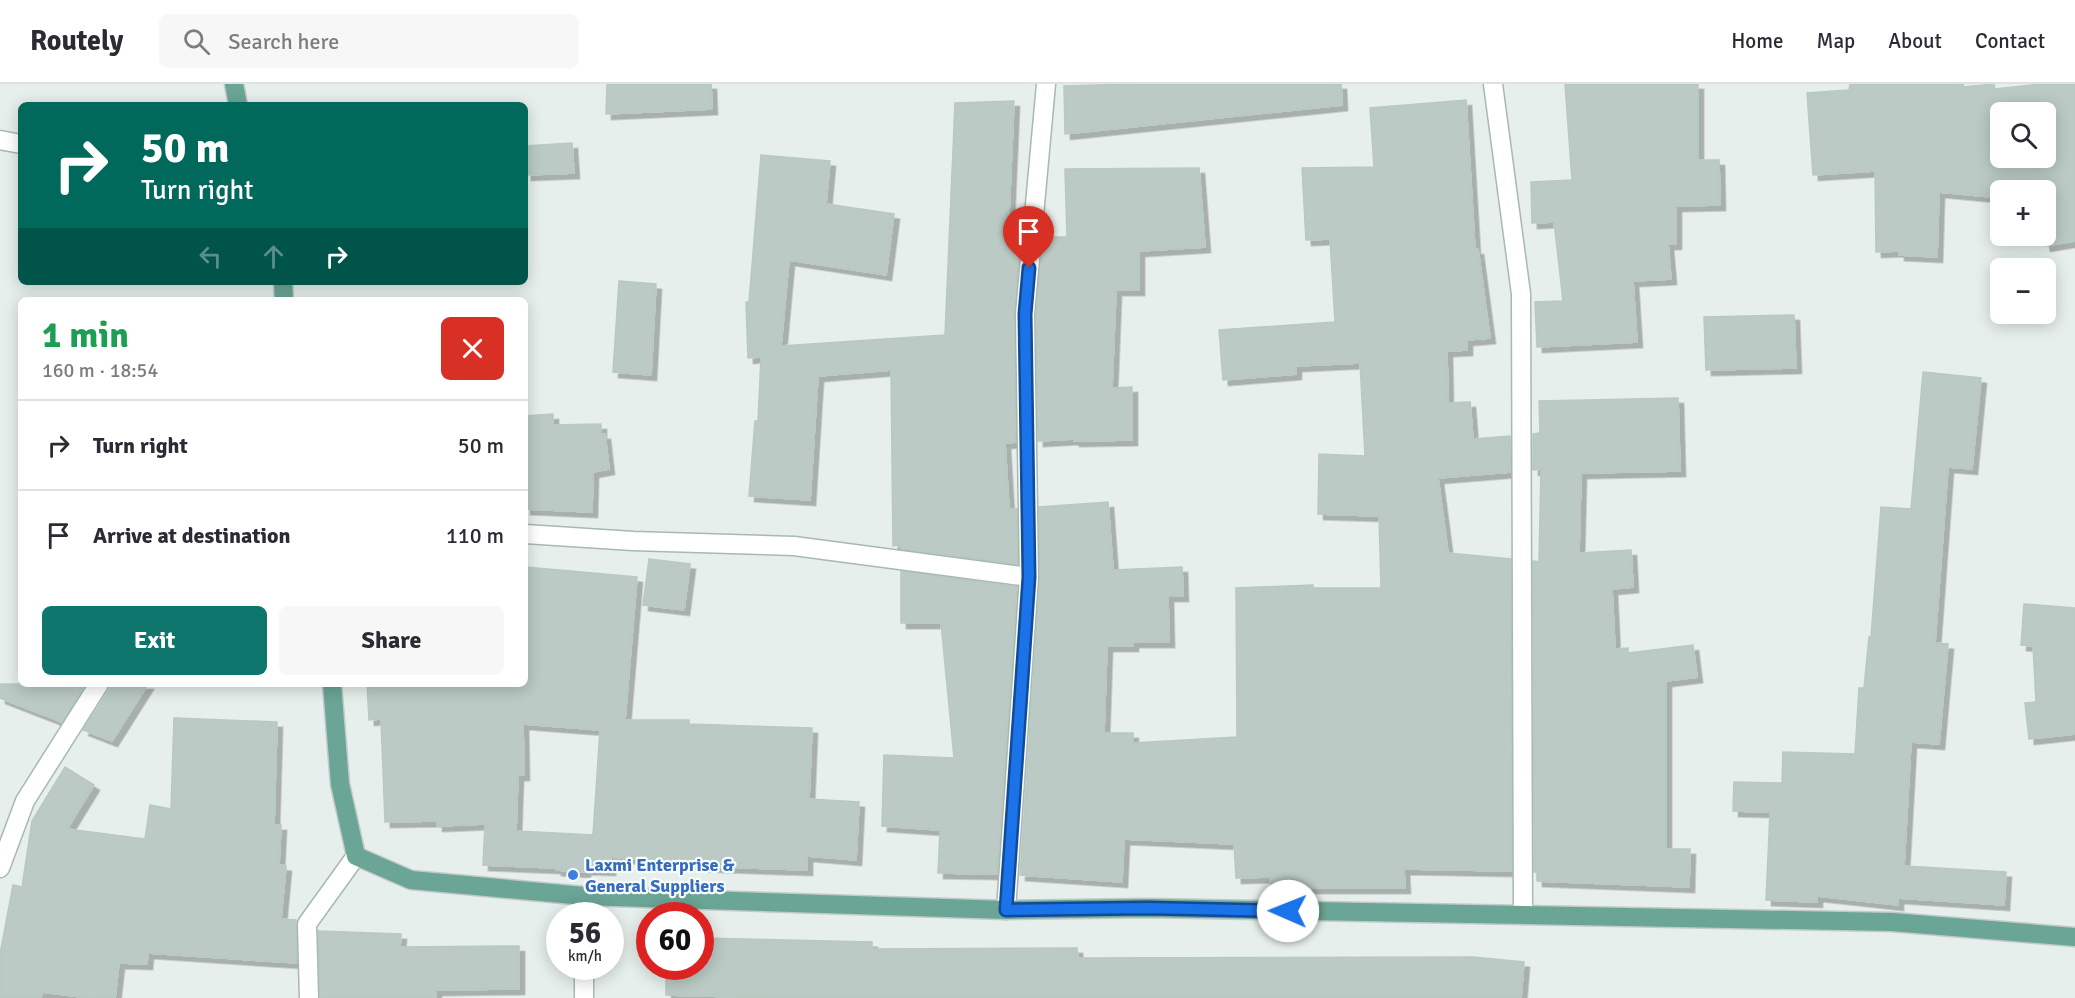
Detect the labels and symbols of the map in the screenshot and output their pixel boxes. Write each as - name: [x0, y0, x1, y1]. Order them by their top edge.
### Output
- pin: [1003, 206, 1054, 268]
- place label: Laxmi Enterprise & General Suppliers: [585, 854, 734, 897]
- marker: Laxmi Enterprise & General Suppliers: [566, 868, 580, 882]
- position arrow: [1256, 879, 1320, 943]
- speed limit sign: 60: [636, 902, 714, 980]

